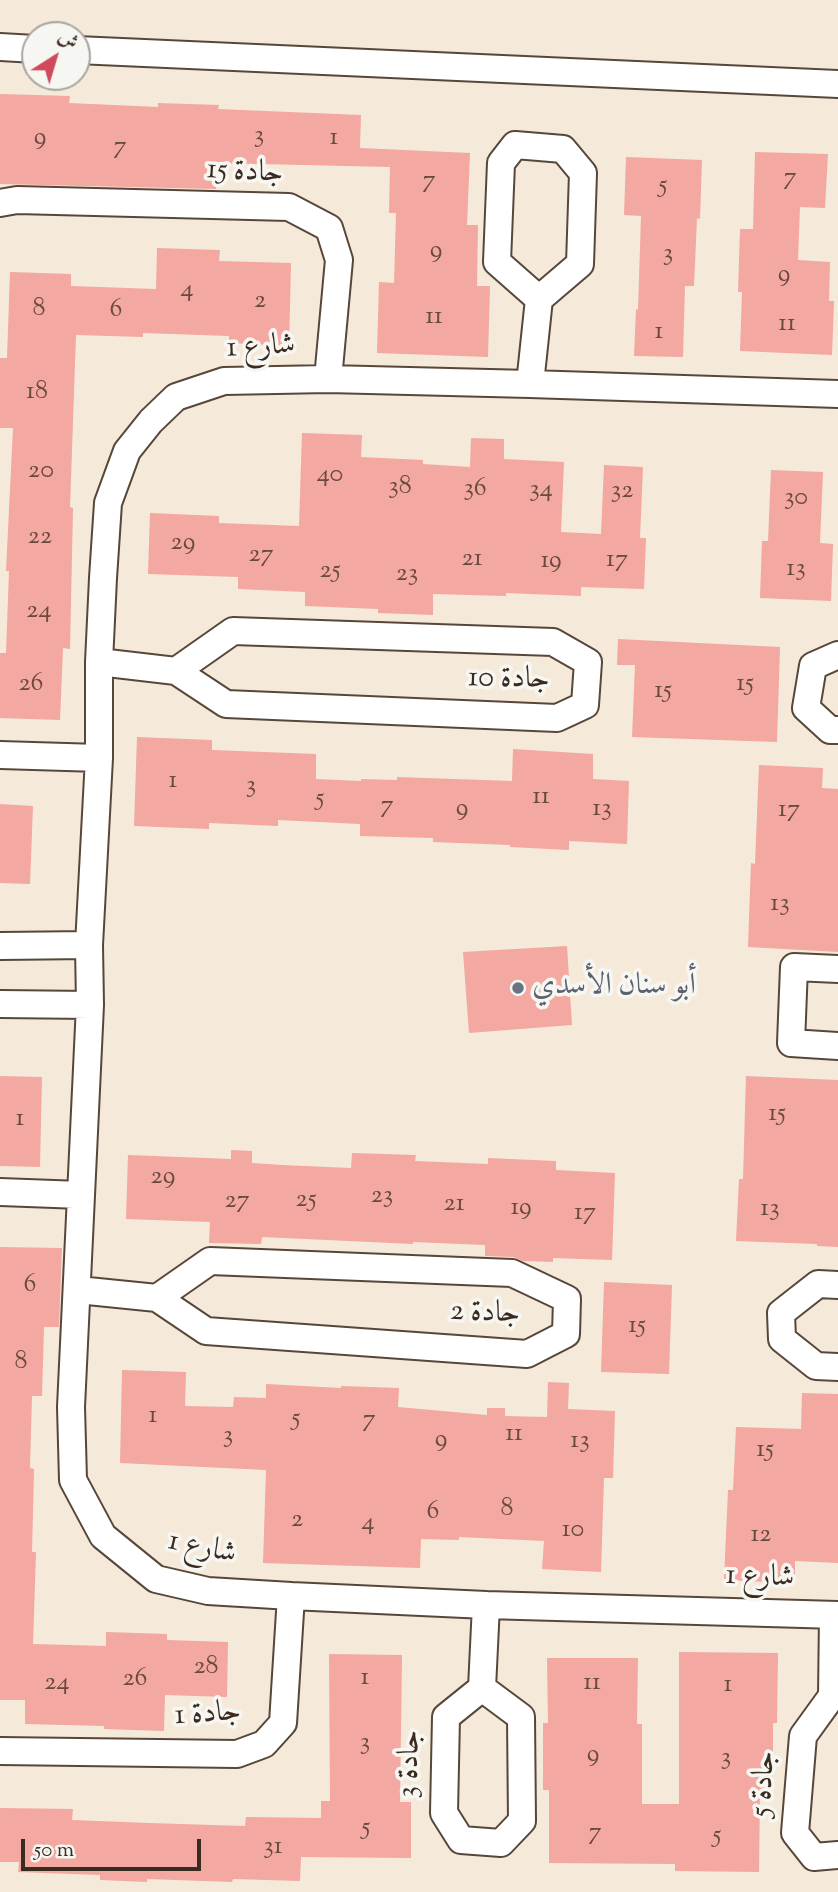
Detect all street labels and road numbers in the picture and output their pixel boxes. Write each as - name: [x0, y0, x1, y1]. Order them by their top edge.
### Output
- street label: جادة 15: [206, 154, 284, 194]
- street label: شارع 1: [226, 329, 296, 369]
- street label: جادة 10: [468, 662, 550, 700]
- street label: جادة 2: [449, 1296, 521, 1334]
- street label: شارع 1: [165, 1525, 239, 1575]
- street label: شارع 1: [725, 1560, 795, 1598]
- street label: جادة 1: [174, 1696, 242, 1736]
- street label: جادة 3: [393, 1729, 431, 1799]
- street label: جادة 5: [746, 1750, 786, 1818]

